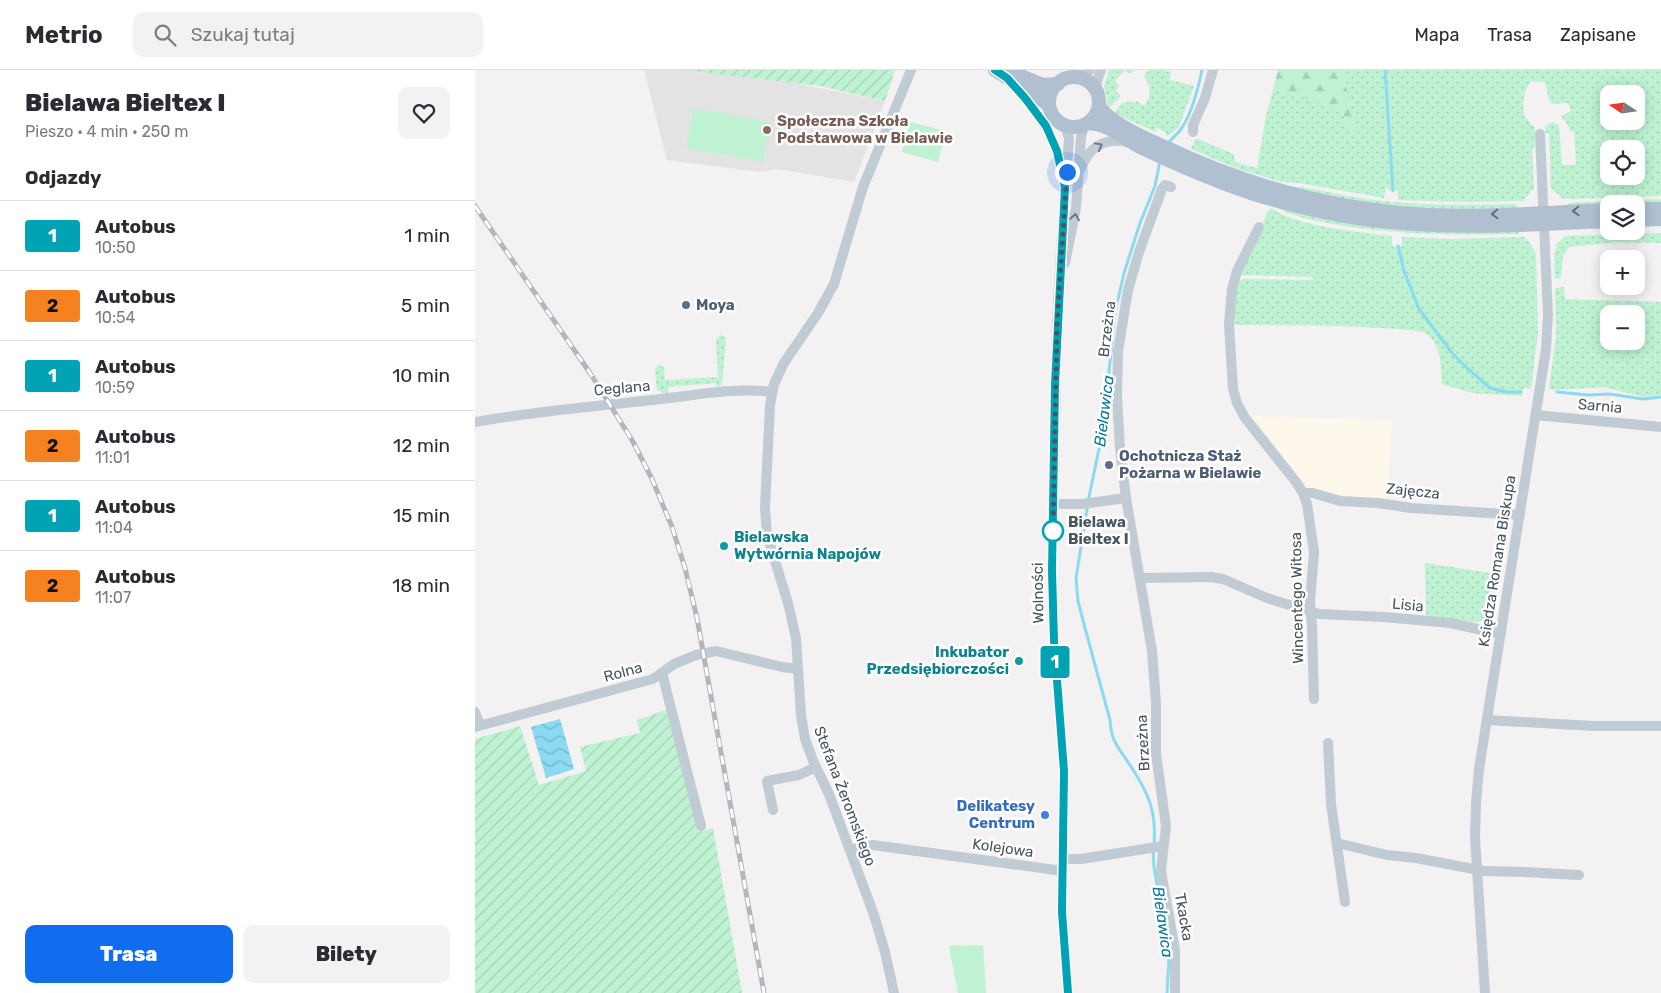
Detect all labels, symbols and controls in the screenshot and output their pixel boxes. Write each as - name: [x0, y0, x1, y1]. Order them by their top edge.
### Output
- search box: [133, 12, 483, 57]
- text: Metrio: [25, 21, 103, 49]
- icon: search: [151, 21, 179, 49]
- text: Szukaj tutaj: [191, 23, 295, 46]
- text: Mapa: [1414, 24, 1459, 46]
- text: Trasa: [1487, 24, 1532, 46]
- text: Zapisane: [1560, 24, 1636, 46]
- north arrow: [1600, 85, 1645, 130]
- map controls: [1600, 85, 1645, 350]
- button: heart: [398, 87, 450, 139]
- text: Bielawa Bieltex I: [25, 89, 226, 117]
- place label: Społeczna Szkoła Podstawowa w Bielawie: [777, 112, 953, 147]
- text: Pieszo · 4 min · 250 m: [25, 122, 189, 141]
- marker: Społeczna Szkoła Podstawowa w Bielawie: [761, 124, 773, 136]
- button: locate: [1600, 140, 1645, 185]
- one-way arrow: [1094, 142, 1103, 152]
- your location: [1055, 160, 1080, 185]
- text: Odjazdy: [25, 166, 101, 189]
- button: layers: [1600, 195, 1645, 240]
- one-way arrow: [1572, 206, 1580, 216]
- one-way arrow: [1491, 209, 1499, 220]
- one-way arrow: [1069, 212, 1079, 221]
- text: Autobus: [95, 215, 176, 238]
- text: 1 min: [404, 224, 450, 247]
- text: 1: [48, 225, 57, 247]
- text: 10:50: [95, 238, 136, 257]
- button: +: [1600, 250, 1645, 295]
- text: Autobus: [95, 285, 176, 308]
- text: 5 min: [401, 294, 450, 317]
- text: 2: [47, 295, 58, 317]
- place label: Moya: [696, 296, 735, 314]
- marker: Moya: [680, 299, 692, 311]
- street label: Brzeżna: [1095, 300, 1119, 358]
- button: −: [1600, 305, 1645, 350]
- text: 10:54: [95, 308, 136, 327]
- text: Autobus: [95, 355, 176, 378]
- text: 10 min: [392, 364, 450, 387]
- text: 1: [48, 365, 57, 387]
- water label: Bielawica: [1090, 374, 1118, 448]
- street label: Ceglana: [593, 377, 651, 399]
- text: 10:59: [95, 378, 135, 397]
- street label: Sarnia: [1577, 395, 1623, 417]
- text: Autobus: [95, 425, 176, 448]
- text: 12 min: [393, 434, 450, 457]
- text: 2: [47, 435, 58, 457]
- place label: Ochotnicza Staż Pożarna w Bielawie: [1119, 447, 1262, 482]
- text: 11:01: [95, 448, 130, 467]
- marker: Ochotnicza Staż Pożarna w Bielawie: [1103, 459, 1115, 471]
- street label: Księdza Romana Biskupa: [1475, 474, 1519, 648]
- street label: Zajęcza: [1385, 479, 1441, 503]
- text: Autobus: [95, 495, 176, 518]
- text: 15 min: [393, 504, 450, 527]
- text: 1: [48, 505, 57, 527]
- place label: Bielawa Bieltex I: [1068, 513, 1129, 548]
- text: 11:04: [95, 518, 133, 537]
- marker: Bielawa Bieltex I: [1042, 520, 1064, 542]
- place label: Bielawska Wytwórnia Napojów: [734, 528, 881, 563]
- street label: Wincentego Witosa: [1287, 532, 1307, 664]
- marker: Bielawska Wytwórnia Napojów: [718, 540, 730, 552]
- street label: Wolności: [1028, 562, 1048, 624]
- text: Autobus: [95, 565, 176, 588]
- text: 18 min: [392, 574, 450, 597]
- text: 2: [47, 575, 58, 597]
- text: 11:07: [95, 588, 131, 607]
- street label: Lisia: [1391, 595, 1425, 615]
- place label: Inkubator Przedsiębiorczości: [867, 643, 1009, 678]
- line badge: 1: [1039, 646, 1071, 678]
- text: 1: [1051, 651, 1059, 673]
- marker: Inkubator Przedsiębiorczości: [1013, 655, 1025, 667]
- street label: Rolna: [602, 658, 644, 686]
- street label: Brzeżna: [1133, 714, 1153, 772]
- street label: Stefana Żeromskiego: [810, 724, 880, 868]
- place label: Delikatesy Centrum: [957, 797, 1035, 832]
- marker: Delikatesy Centrum: [1039, 809, 1051, 821]
- street label: Kolejowa: [971, 835, 1035, 861]
- water label: Bielawica: [1149, 885, 1177, 959]
- street label: Tkacka: [1171, 892, 1197, 942]
- button: Trasa: [25, 925, 233, 983]
- button: Bilety: [243, 925, 450, 983]

